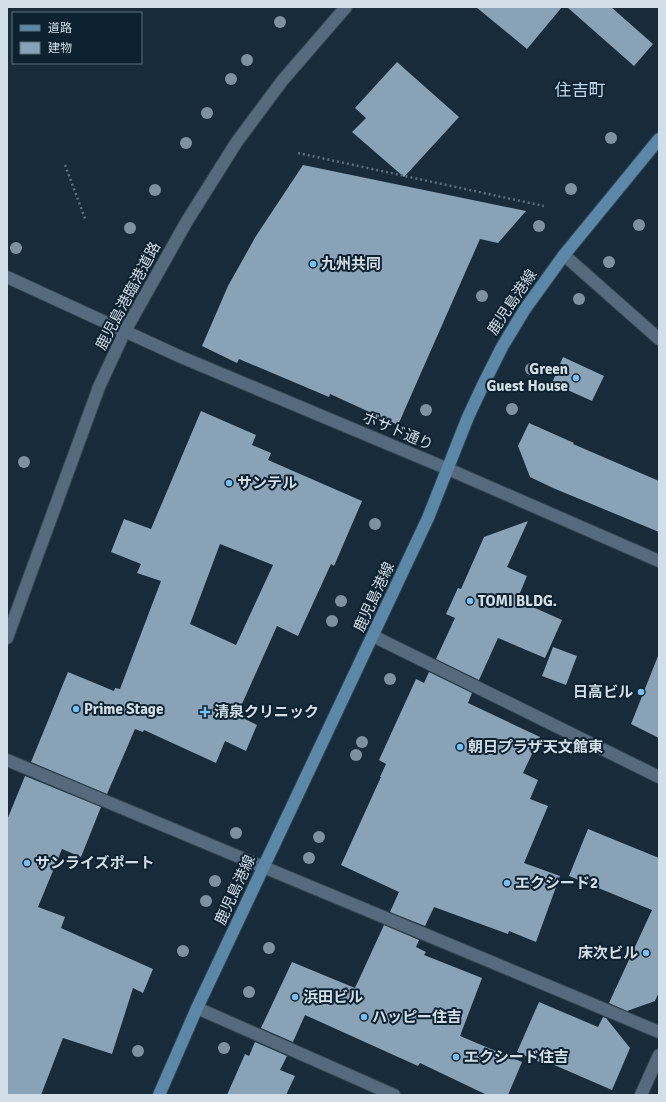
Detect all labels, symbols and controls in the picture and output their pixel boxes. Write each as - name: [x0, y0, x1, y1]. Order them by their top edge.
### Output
- legend: [12, 12, 142, 64]
- text: 道路: [48, 21, 72, 36]
- text: 建物: [48, 41, 72, 56]
- district label: 住吉町: [555, 80, 606, 101]
- street label: 鹿児島港臨港道路: [92, 239, 164, 353]
- place label: 九州共同: [321, 255, 381, 273]
- marker: 九州共同: [308, 259, 318, 269]
- street label: 鹿児島港線: [484, 266, 540, 338]
- place label: Green Guest House: [487, 360, 568, 395]
- marker: Green Guest House: [571, 373, 581, 383]
- street label: ボサド通り: [360, 408, 436, 454]
- place label: サンテル: [237, 474, 297, 492]
- marker: サンテル: [224, 478, 234, 488]
- street label: 鹿児島港線: [350, 559, 398, 635]
- place label: TOMI BLDG.: [478, 592, 557, 610]
- marker: TOMI BLDG.: [465, 596, 475, 606]
- place label: 日高ビル: [573, 683, 633, 701]
- marker: 日高ビル: [636, 687, 646, 697]
- place label: Prime Stage: [84, 700, 163, 718]
- place label: 清泉クリニック: [214, 703, 319, 721]
- marker: Prime Stage: [71, 704, 81, 714]
- marker: 清泉クリニック: [199, 706, 211, 718]
- place label: 朝日プラザ天文館東: [468, 738, 603, 756]
- marker: 朝日プラザ天文館東: [455, 742, 465, 752]
- street label: 鹿児島港線: [211, 852, 259, 928]
- place label: サンライズポート: [35, 854, 155, 872]
- marker: サンライズポート: [22, 858, 32, 868]
- place label: エクシード2: [515, 874, 598, 892]
- marker: エクシード2: [502, 878, 512, 888]
- place label: 床次ビル: [578, 944, 638, 962]
- marker: 床次ビル: [641, 948, 651, 958]
- place label: 浜田ビル: [303, 988, 363, 1006]
- marker: 浜田ビル: [290, 992, 300, 1002]
- place label: ハッピー住吉: [372, 1008, 462, 1026]
- marker: ハッピー住吉: [359, 1012, 369, 1022]
- place label: エクシード住吉: [464, 1048, 569, 1066]
- marker: エクシード住吉: [451, 1052, 461, 1062]

